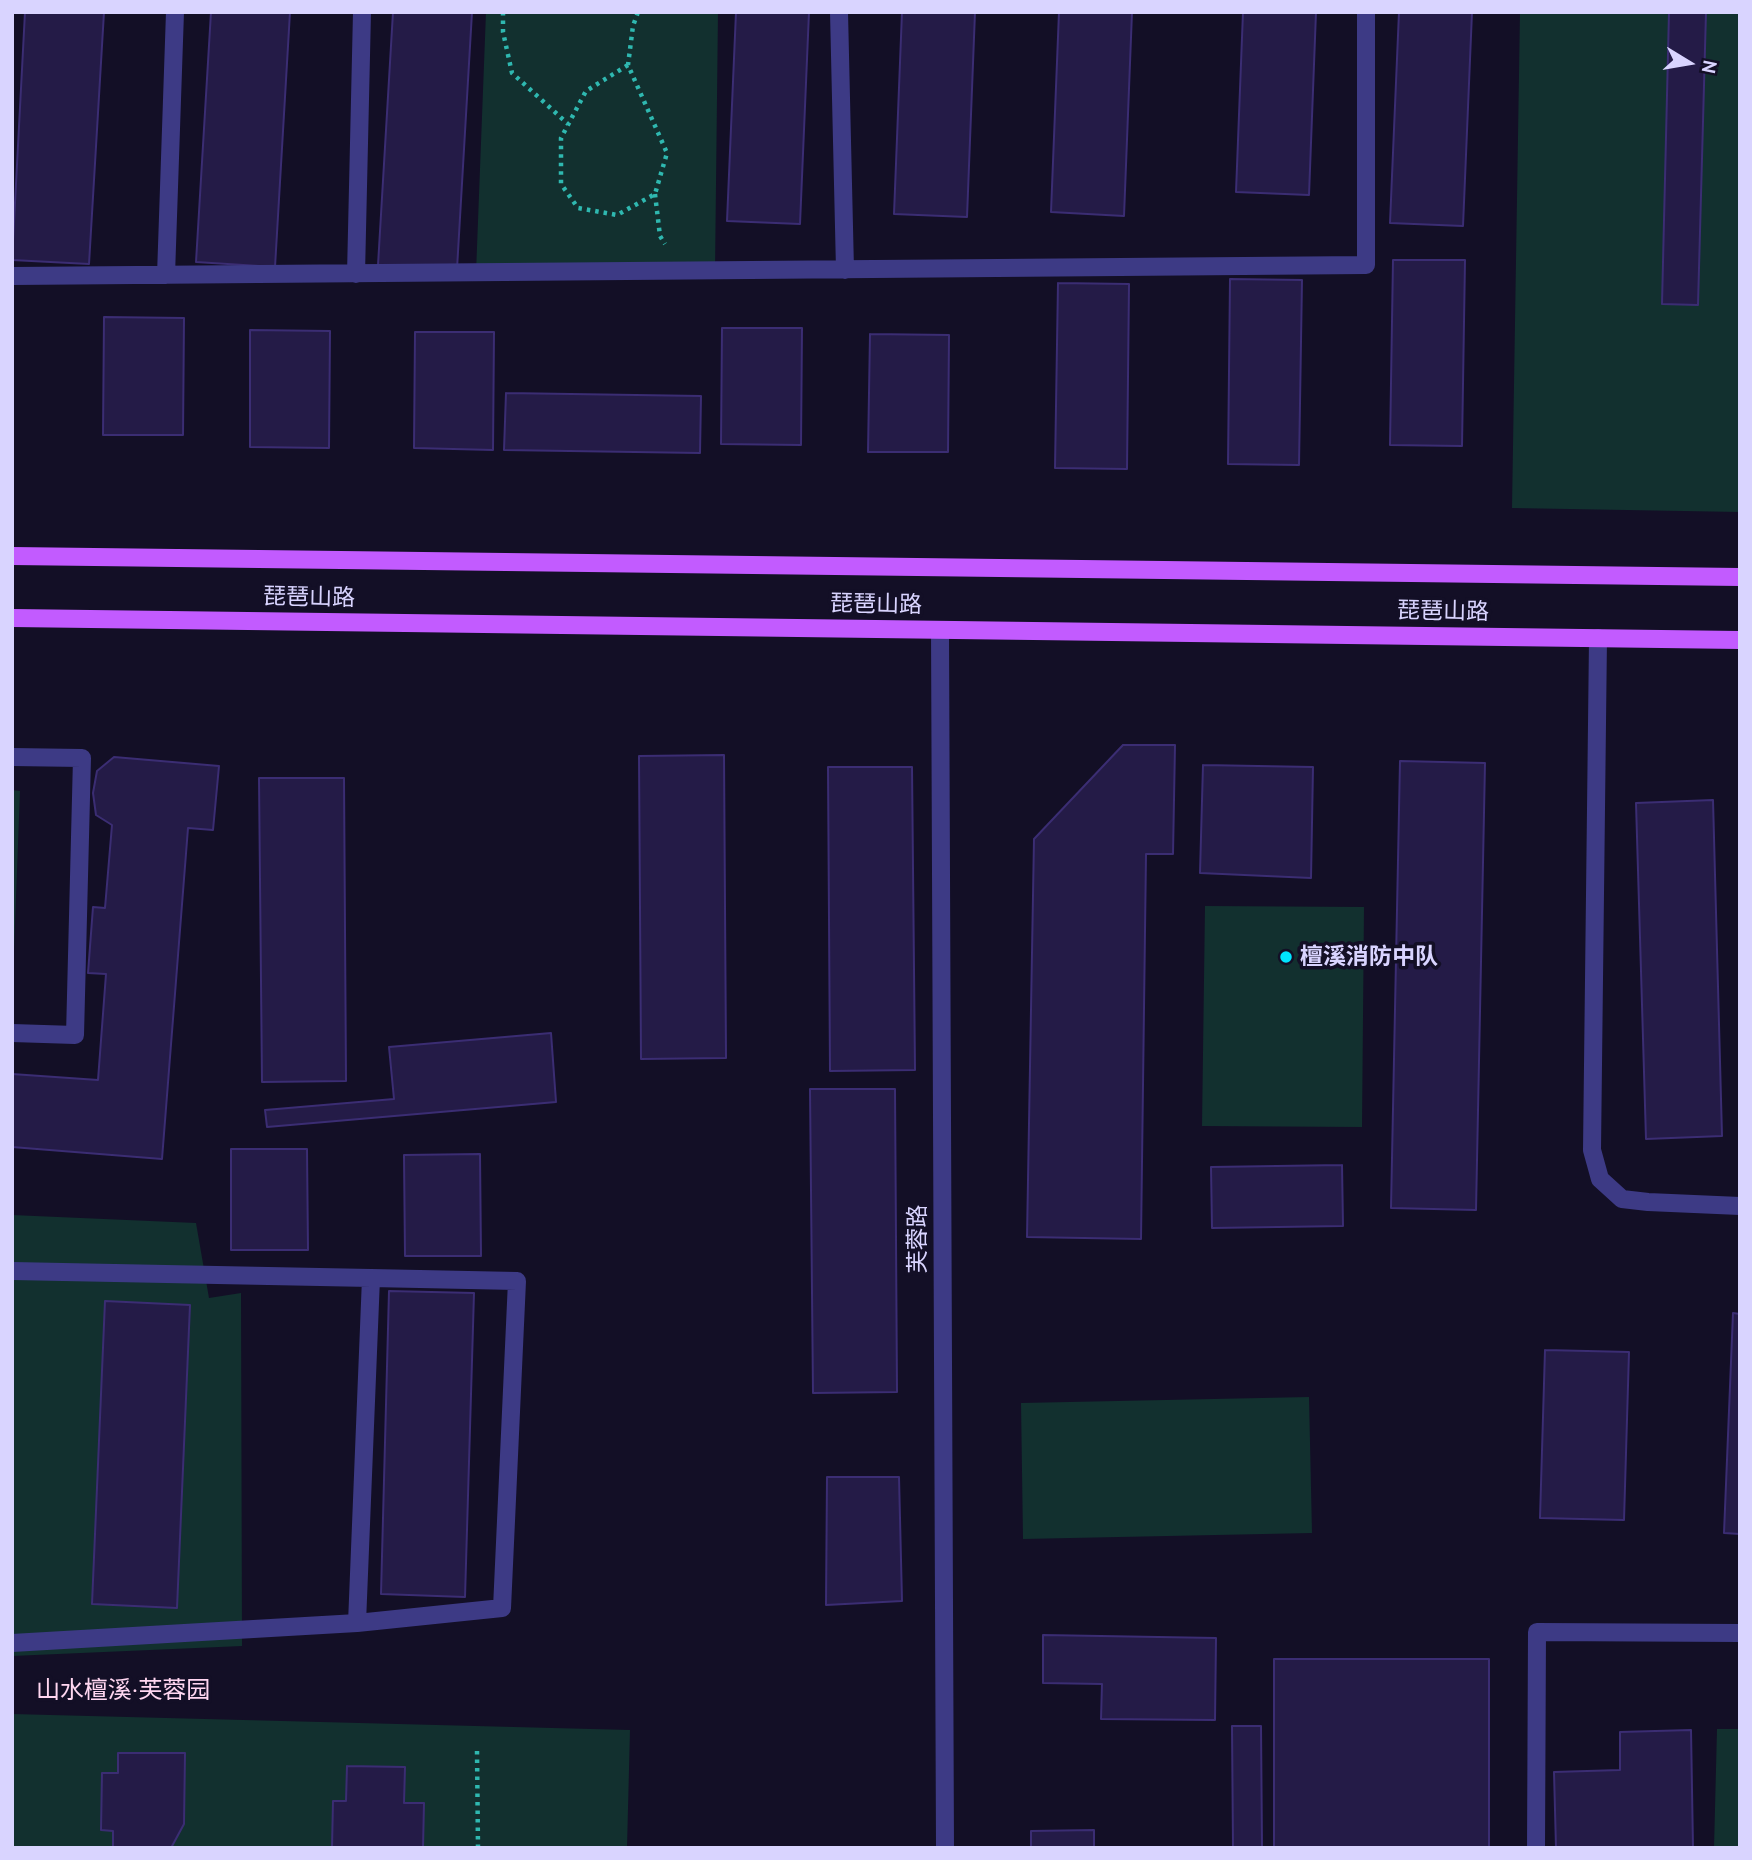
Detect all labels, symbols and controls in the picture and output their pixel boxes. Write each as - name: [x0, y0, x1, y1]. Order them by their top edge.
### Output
- north arrow: [1654, 28, 1724, 98]
- text: N: [1697, 59, 1723, 75]
- street label: 琵琶山路: [263, 583, 355, 613]
- street label: 琵琶山路: [830, 590, 922, 620]
- street label: 琵琶山路: [1397, 597, 1489, 627]
- place label: 檀溪消防中队: [1300, 943, 1438, 971]
- marker: 檀溪消防中队: [1278, 949, 1294, 965]
- street label: 芙蓉路: [904, 1205, 932, 1273]
- district label: 山水檀溪·芙蓉园: [36, 1677, 210, 1705]

